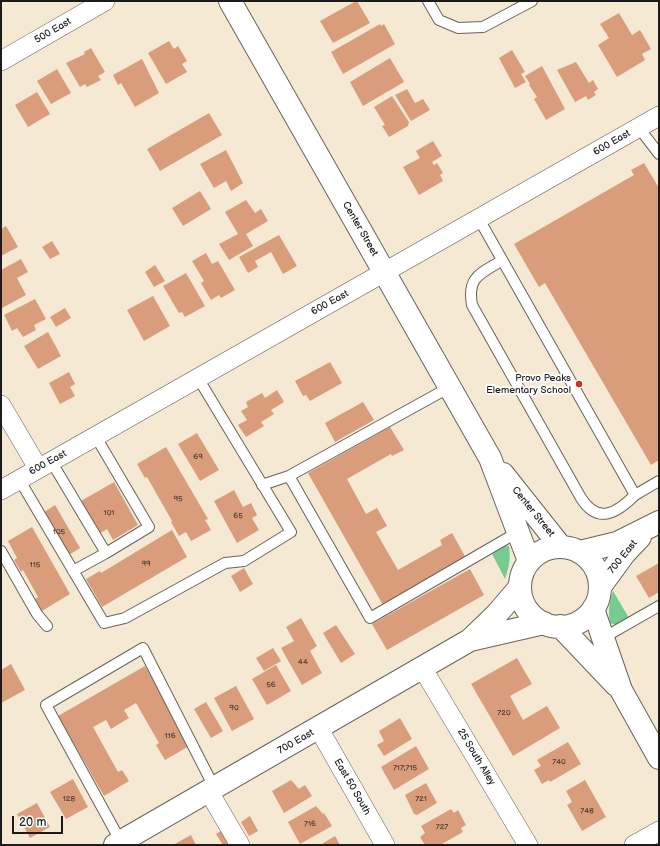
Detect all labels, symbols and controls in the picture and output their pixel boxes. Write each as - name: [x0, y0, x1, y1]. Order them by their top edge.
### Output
- street label: 500 East: [32, 16, 74, 46]
- street label: 600 East: [591, 128, 633, 158]
- street label: Center Street: [340, 200, 380, 258]
- street label: 600 East: [309, 288, 351, 318]
- place label: Provo Peaks Elementary School: [486, 372, 571, 396]
- marker: Provo Peaks Elementary School: [574, 379, 584, 389]
- street label: 600 East: [27, 448, 69, 478]
- house number: 69: [193, 452, 203, 462]
- street label: Center Street: [509, 484, 557, 540]
- house number: 95: [173, 494, 183, 504]
- house number: 101: [104, 508, 114, 518]
- house number: 65: [233, 511, 243, 521]
- house number: 105: [53, 527, 65, 537]
- street label: 700 East: [606, 538, 640, 576]
- house number: 99: [141, 559, 151, 569]
- house number: 115: [30, 560, 40, 570]
- house number: 44: [298, 657, 308, 667]
- house number: 56: [266, 680, 276, 690]
- house number: 90: [229, 703, 239, 713]
- house number: 720: [497, 708, 511, 718]
- street label: 700 East: [276, 727, 316, 757]
- street label: 25 South Alley: [454, 727, 498, 787]
- house number: 116: [164, 731, 176, 741]
- street label: East 50 South: [331, 757, 373, 817]
- house number: 740: [552, 757, 566, 767]
- house number: 717;715: [393, 763, 417, 773]
- house number: 128: [63, 794, 75, 804]
- house number: 721: [415, 794, 427, 804]
- house number: 748: [580, 806, 594, 816]
- scale bar: [14, 808, 65, 834]
- text: 20 m: [19, 815, 46, 830]
- house number: 716: [304, 819, 316, 829]
- house number: 727: [436, 822, 448, 832]

